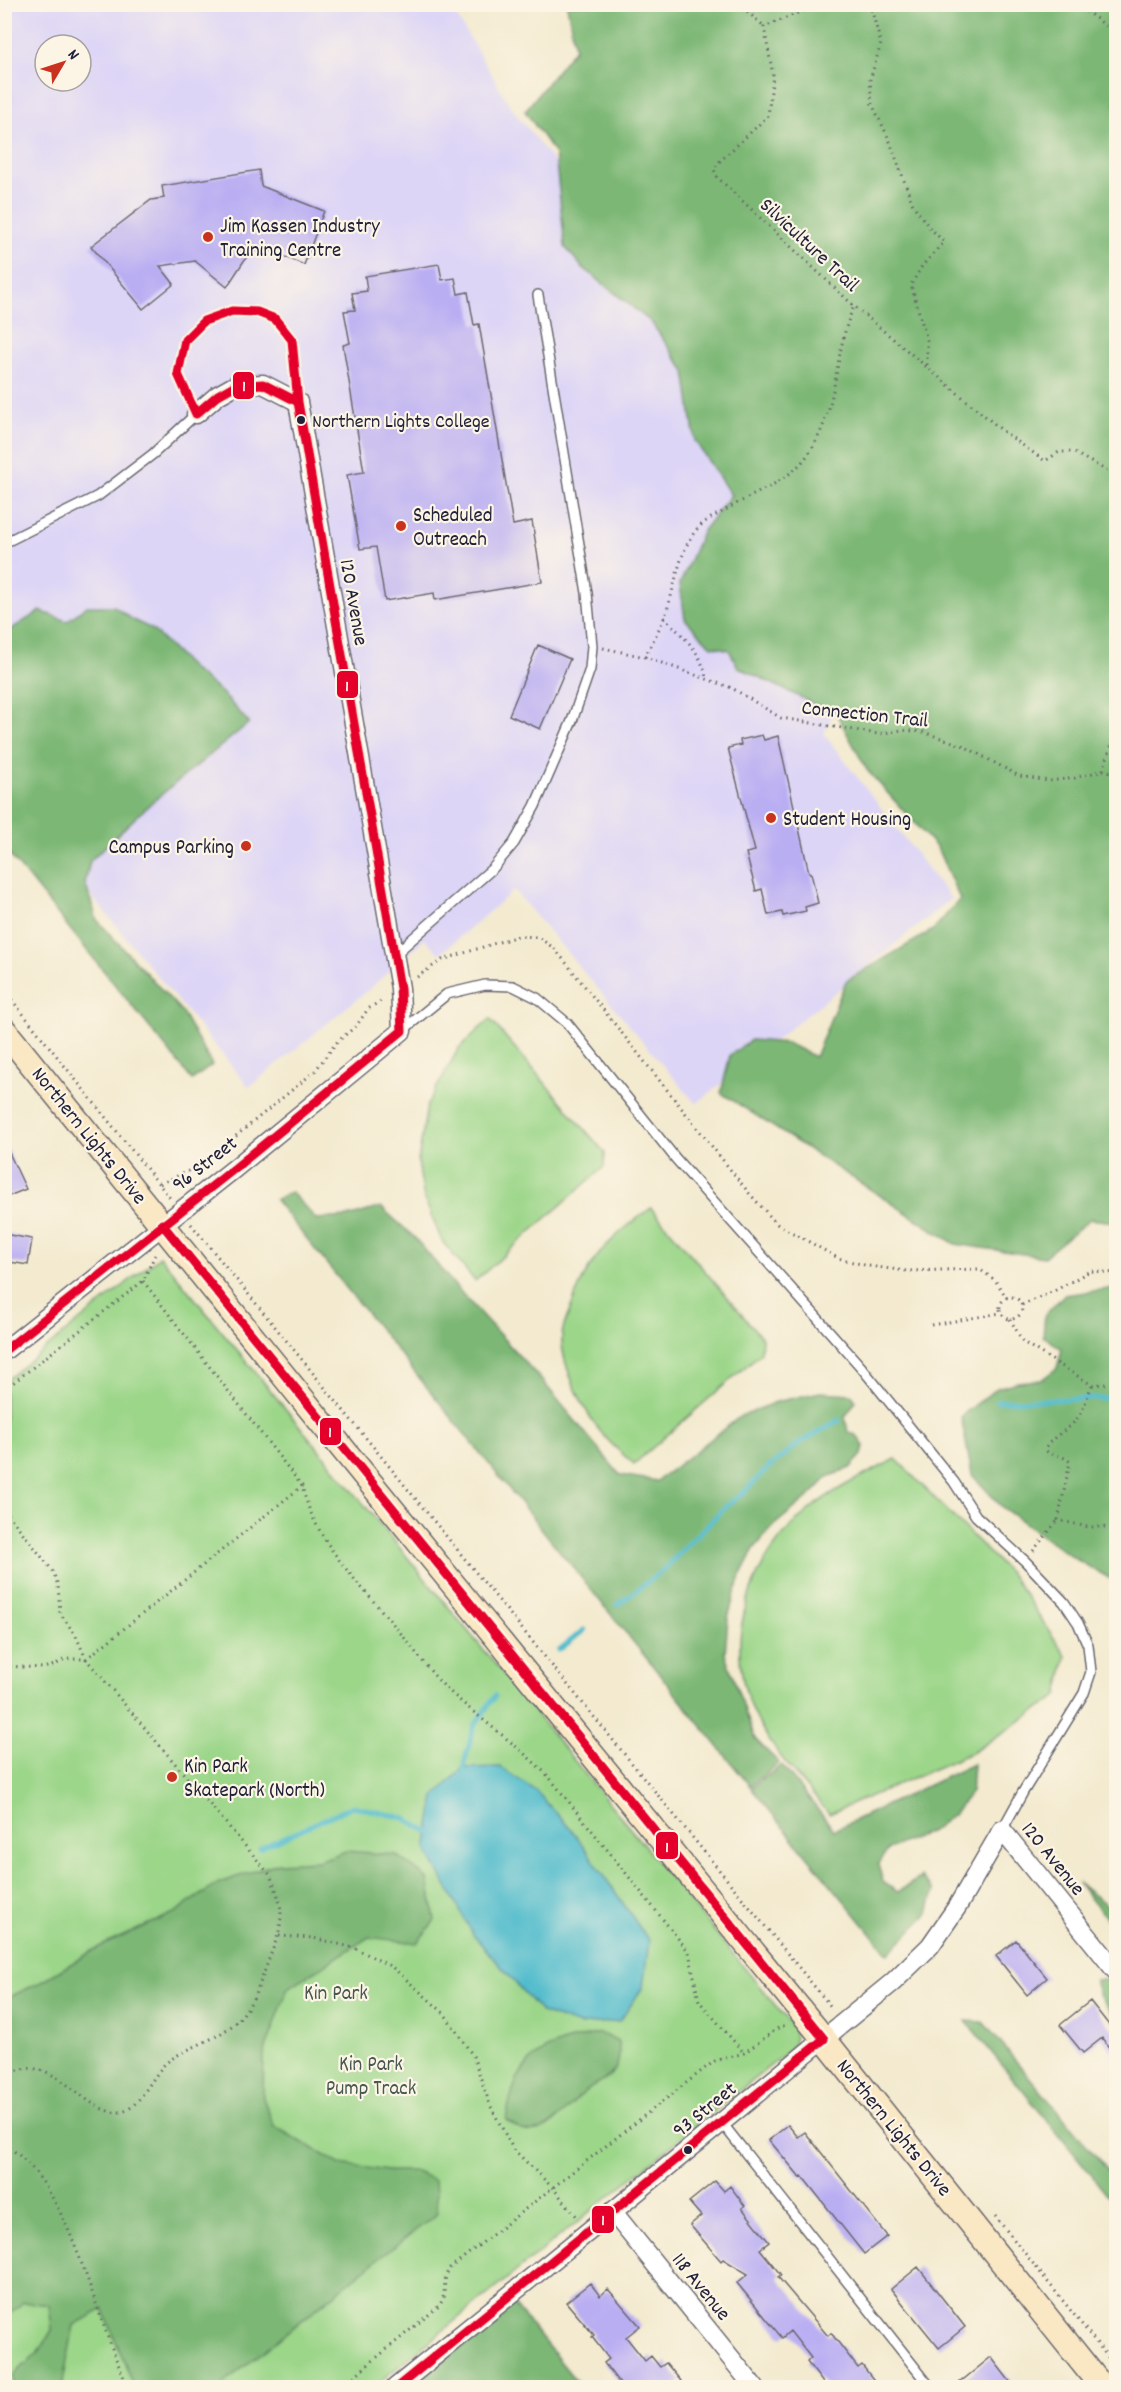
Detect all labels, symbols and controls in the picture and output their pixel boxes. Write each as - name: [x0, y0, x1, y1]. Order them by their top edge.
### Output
- north arrow: [33, 33, 93, 93]
- text: N: [61, 45, 84, 66]
- street label: Silviculture Trail: [751, 192, 865, 300]
- place label: Jim Kassen Industry Training Centre: [220, 213, 380, 267]
- marker: Jim Kassen Industry Training Centre: [201, 230, 215, 244]
- line badge: 1: [232, 371, 255, 400]
- text: 1: [242, 376, 246, 399]
- place label: Northern Lights College: [312, 409, 490, 437]
- marker: Northern Lights College: [295, 414, 307, 426]
- place label: Scheduled Outreach: [413, 502, 493, 556]
- marker: Scheduled Outreach: [394, 519, 408, 533]
- street label: 120 Avenue: [330, 557, 374, 648]
- line badge: 1: [336, 670, 359, 699]
- text: 1: [345, 676, 349, 699]
- street label: Connection Trail: [800, 694, 929, 738]
- place label: Student Housing: [783, 806, 911, 836]
- marker: Student Housing: [764, 811, 778, 825]
- place label: Campus Parking: [108, 834, 234, 864]
- marker: Campus Parking: [239, 839, 253, 853]
- street label: Northern Lights Drive: [23, 1062, 153, 1212]
- street label: 96 Street: [167, 1130, 245, 1201]
- line badge: 1: [319, 1417, 342, 1446]
- text: 1: [328, 1422, 332, 1445]
- place label: Kin Park Skatepark (North): [184, 1753, 325, 1807]
- marker: Kin Park Skatepark (North): [165, 1770, 179, 1784]
- street label: 120 Avenue: [1012, 1816, 1091, 1903]
- line badge: 1: [655, 1831, 679, 1860]
- text: 1: [665, 1837, 669, 1860]
- park label: Kin Park: [304, 1980, 368, 2010]
- park label: Kin Park Pump Track: [326, 2051, 416, 2105]
- street label: Northern Lights Drive: [828, 2054, 958, 2204]
- street label: 93 Street: [667, 2076, 745, 2147]
- unlabelled marker: [682, 2144, 694, 2156]
- line badge: 1: [591, 2205, 615, 2234]
- text: 1: [601, 2210, 605, 2233]
- street label: 118 Avenue: [663, 2247, 736, 2328]

